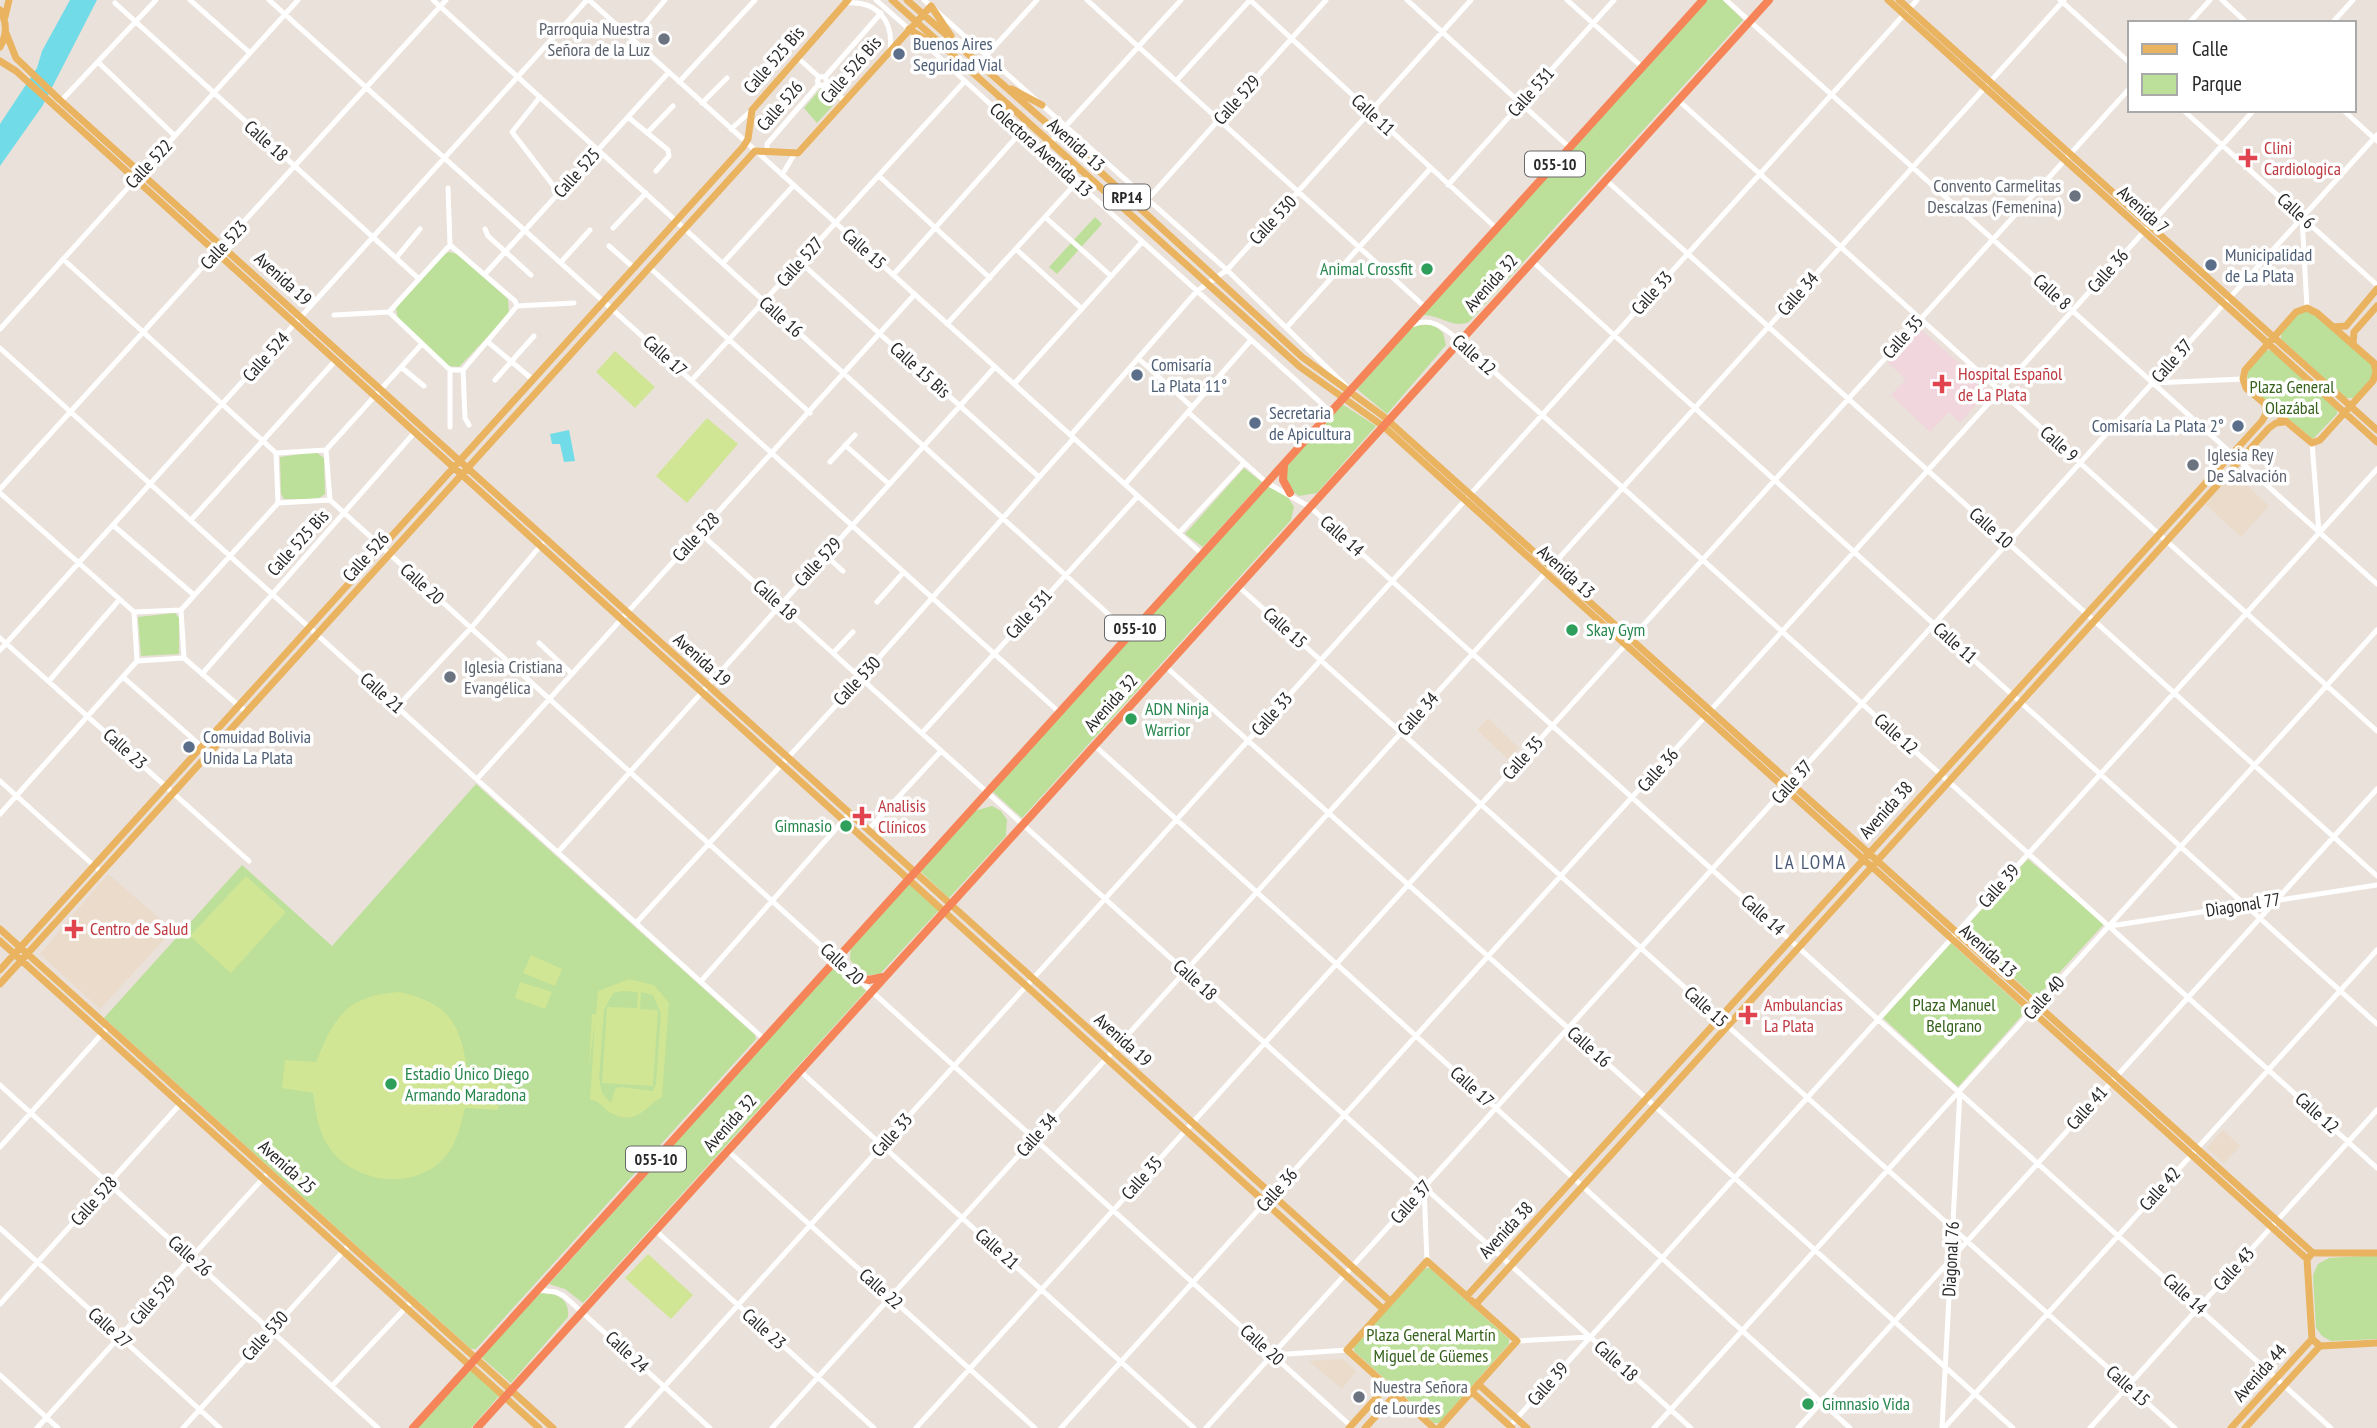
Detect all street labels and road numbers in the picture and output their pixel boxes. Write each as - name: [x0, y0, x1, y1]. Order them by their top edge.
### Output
- street label: Calle 525 Bis: [738, 21, 809, 98]
- street label: Calle 526 Bis: [815, 31, 886, 108]
- street label: Calle 531: [1502, 62, 1559, 121]
- street label: Calle 529: [1208, 70, 1265, 129]
- street label: Calle 526: [752, 76, 808, 136]
- street label: Calle 11: [1347, 89, 1400, 140]
- street label: Colectora Avenida 13: [985, 97, 1098, 202]
- street label: Avenida 13: [1043, 113, 1110, 176]
- street label: Calle 18: [240, 115, 293, 166]
- street label: Calle 522: [120, 134, 177, 193]
- street label: Calle 525: [548, 143, 605, 202]
- road number: 055-10: [1525, 152, 1585, 176]
- street label: Avenida 7: [2113, 181, 2174, 239]
- road number: RP14: [1104, 184, 1150, 210]
- street label: Calle 6: [2273, 188, 2320, 234]
- street label: Calle 530: [1244, 190, 1301, 249]
- street label: Calle 523: [195, 215, 252, 274]
- street label: Calle 15: [838, 223, 891, 274]
- street label: Calle 527: [771, 232, 828, 291]
- street label: Calle 36: [2082, 244, 2133, 297]
- street label: Avenida 19: [250, 247, 317, 310]
- street label: Avenida 32: [1459, 249, 1522, 316]
- street label: Calle 33: [1626, 266, 1677, 319]
- street label: Calle 34: [1772, 267, 1823, 320]
- street label: Calle 8: [2029, 269, 2076, 315]
- street label: Calle 16: [755, 291, 808, 342]
- street label: Calle 35: [1877, 310, 1928, 363]
- street label: Calle 524: [237, 327, 294, 386]
- street label: Calle 12: [1448, 329, 1501, 380]
- street label: Calle 17: [639, 330, 692, 381]
- street label: Calle 37: [2146, 334, 2197, 387]
- street label: Calle 15 Bis: [885, 337, 955, 403]
- street label: Calle 9: [2036, 421, 2083, 467]
- street label: Calle 10: [1965, 502, 2018, 553]
- street label: Calle 525 Bis: [262, 505, 333, 581]
- street label: Calle 528: [667, 507, 724, 566]
- street label: Calle 14: [1316, 510, 1369, 561]
- street label: Calle 526: [337, 527, 394, 586]
- street label: Calle 529: [789, 532, 846, 591]
- street label: Avenida 13: [1533, 540, 1600, 603]
- street label: Calle 20: [396, 558, 449, 609]
- street label: Calle 18: [749, 574, 802, 625]
- street label: Calle 531: [1000, 584, 1057, 643]
- street label: Calle 15: [1259, 602, 1312, 653]
- road number: 055-10: [1105, 615, 1165, 640]
- street label: Calle 11: [1929, 617, 1982, 668]
- street label: Avenida 19: [669, 628, 736, 691]
- street label: Calle 530: [828, 651, 885, 710]
- street label: Calle 21: [356, 667, 409, 718]
- street label: Avenida 32: [1079, 669, 1142, 736]
- street label: Calle 33: [1246, 687, 1297, 740]
- street label: Calle 34: [1392, 687, 1443, 740]
- street label: Calle 12: [1870, 708, 1923, 759]
- street label: Calle 23: [99, 723, 152, 774]
- street label: Calle 35: [1497, 731, 1548, 784]
- street label: Calle 36: [1632, 743, 1683, 796]
- street label: Calle 37: [1766, 755, 1817, 808]
- street label: Avenida 38: [1854, 776, 1917, 843]
- street label: Calle 39: [1973, 859, 2024, 912]
- street label: Diagonal 77: [2204, 887, 2282, 922]
- street label: Calle 14: [1737, 889, 1790, 940]
- street label: Avenida 13: [1955, 919, 2022, 982]
- street label: Calle 20: [816, 938, 869, 989]
- street label: Calle 18: [1169, 954, 1222, 1005]
- street label: Calle 40: [2018, 971, 2069, 1024]
- street label: Calle 15: [1680, 981, 1733, 1032]
- street label: Avenida 19: [1090, 1008, 1157, 1071]
- street label: Calle 16: [1563, 1021, 1616, 1072]
- street label: Calle 17: [1446, 1061, 1499, 1112]
- street label: Calle 41: [2061, 1081, 2112, 1134]
- street label: Calle 12: [2291, 1087, 2344, 1138]
- street label: Avenida 32: [698, 1089, 761, 1156]
- street label: Calle 33: [866, 1108, 917, 1161]
- street label: Calle 34: [1011, 1108, 1062, 1161]
- street label: Avenida 25: [254, 1135, 321, 1198]
- road number: 055-10: [626, 1147, 686, 1172]
- street label: Calle 35: [1116, 1151, 1167, 1204]
- street label: Calle 42: [2134, 1162, 2185, 1215]
- street label: Calle 36: [1251, 1163, 1302, 1216]
- street label: Calle 528: [65, 1171, 122, 1230]
- street label: Calle 37: [1385, 1175, 1436, 1228]
- street label: Avenida 38: [1474, 1197, 1538, 1263]
- street label: Diagonal 76: [1937, 1221, 1964, 1297]
- street label: Calle 21: [971, 1223, 1024, 1274]
- street label: Calle 26: [164, 1230, 217, 1281]
- street label: Calle 43: [2208, 1242, 2259, 1295]
- street label: Calle 22: [855, 1263, 908, 1314]
- street label: Calle 14: [2159, 1268, 2212, 1319]
- street label: Calle 529: [125, 1270, 181, 1330]
- street label: Calle 27: [84, 1302, 137, 1353]
- street label: Calle 23: [738, 1303, 791, 1354]
- street label: Calle 530: [236, 1306, 293, 1365]
- street label: Calle 20: [1236, 1319, 1289, 1370]
- street label: Calle 24: [601, 1326, 654, 1377]
- street label: Calle 18: [1590, 1335, 1643, 1386]
- street label: Avenida 44: [2228, 1339, 2291, 1406]
- street label: Calle 39: [1522, 1357, 1573, 1410]
- street label: Calle 15: [2102, 1360, 2155, 1411]

